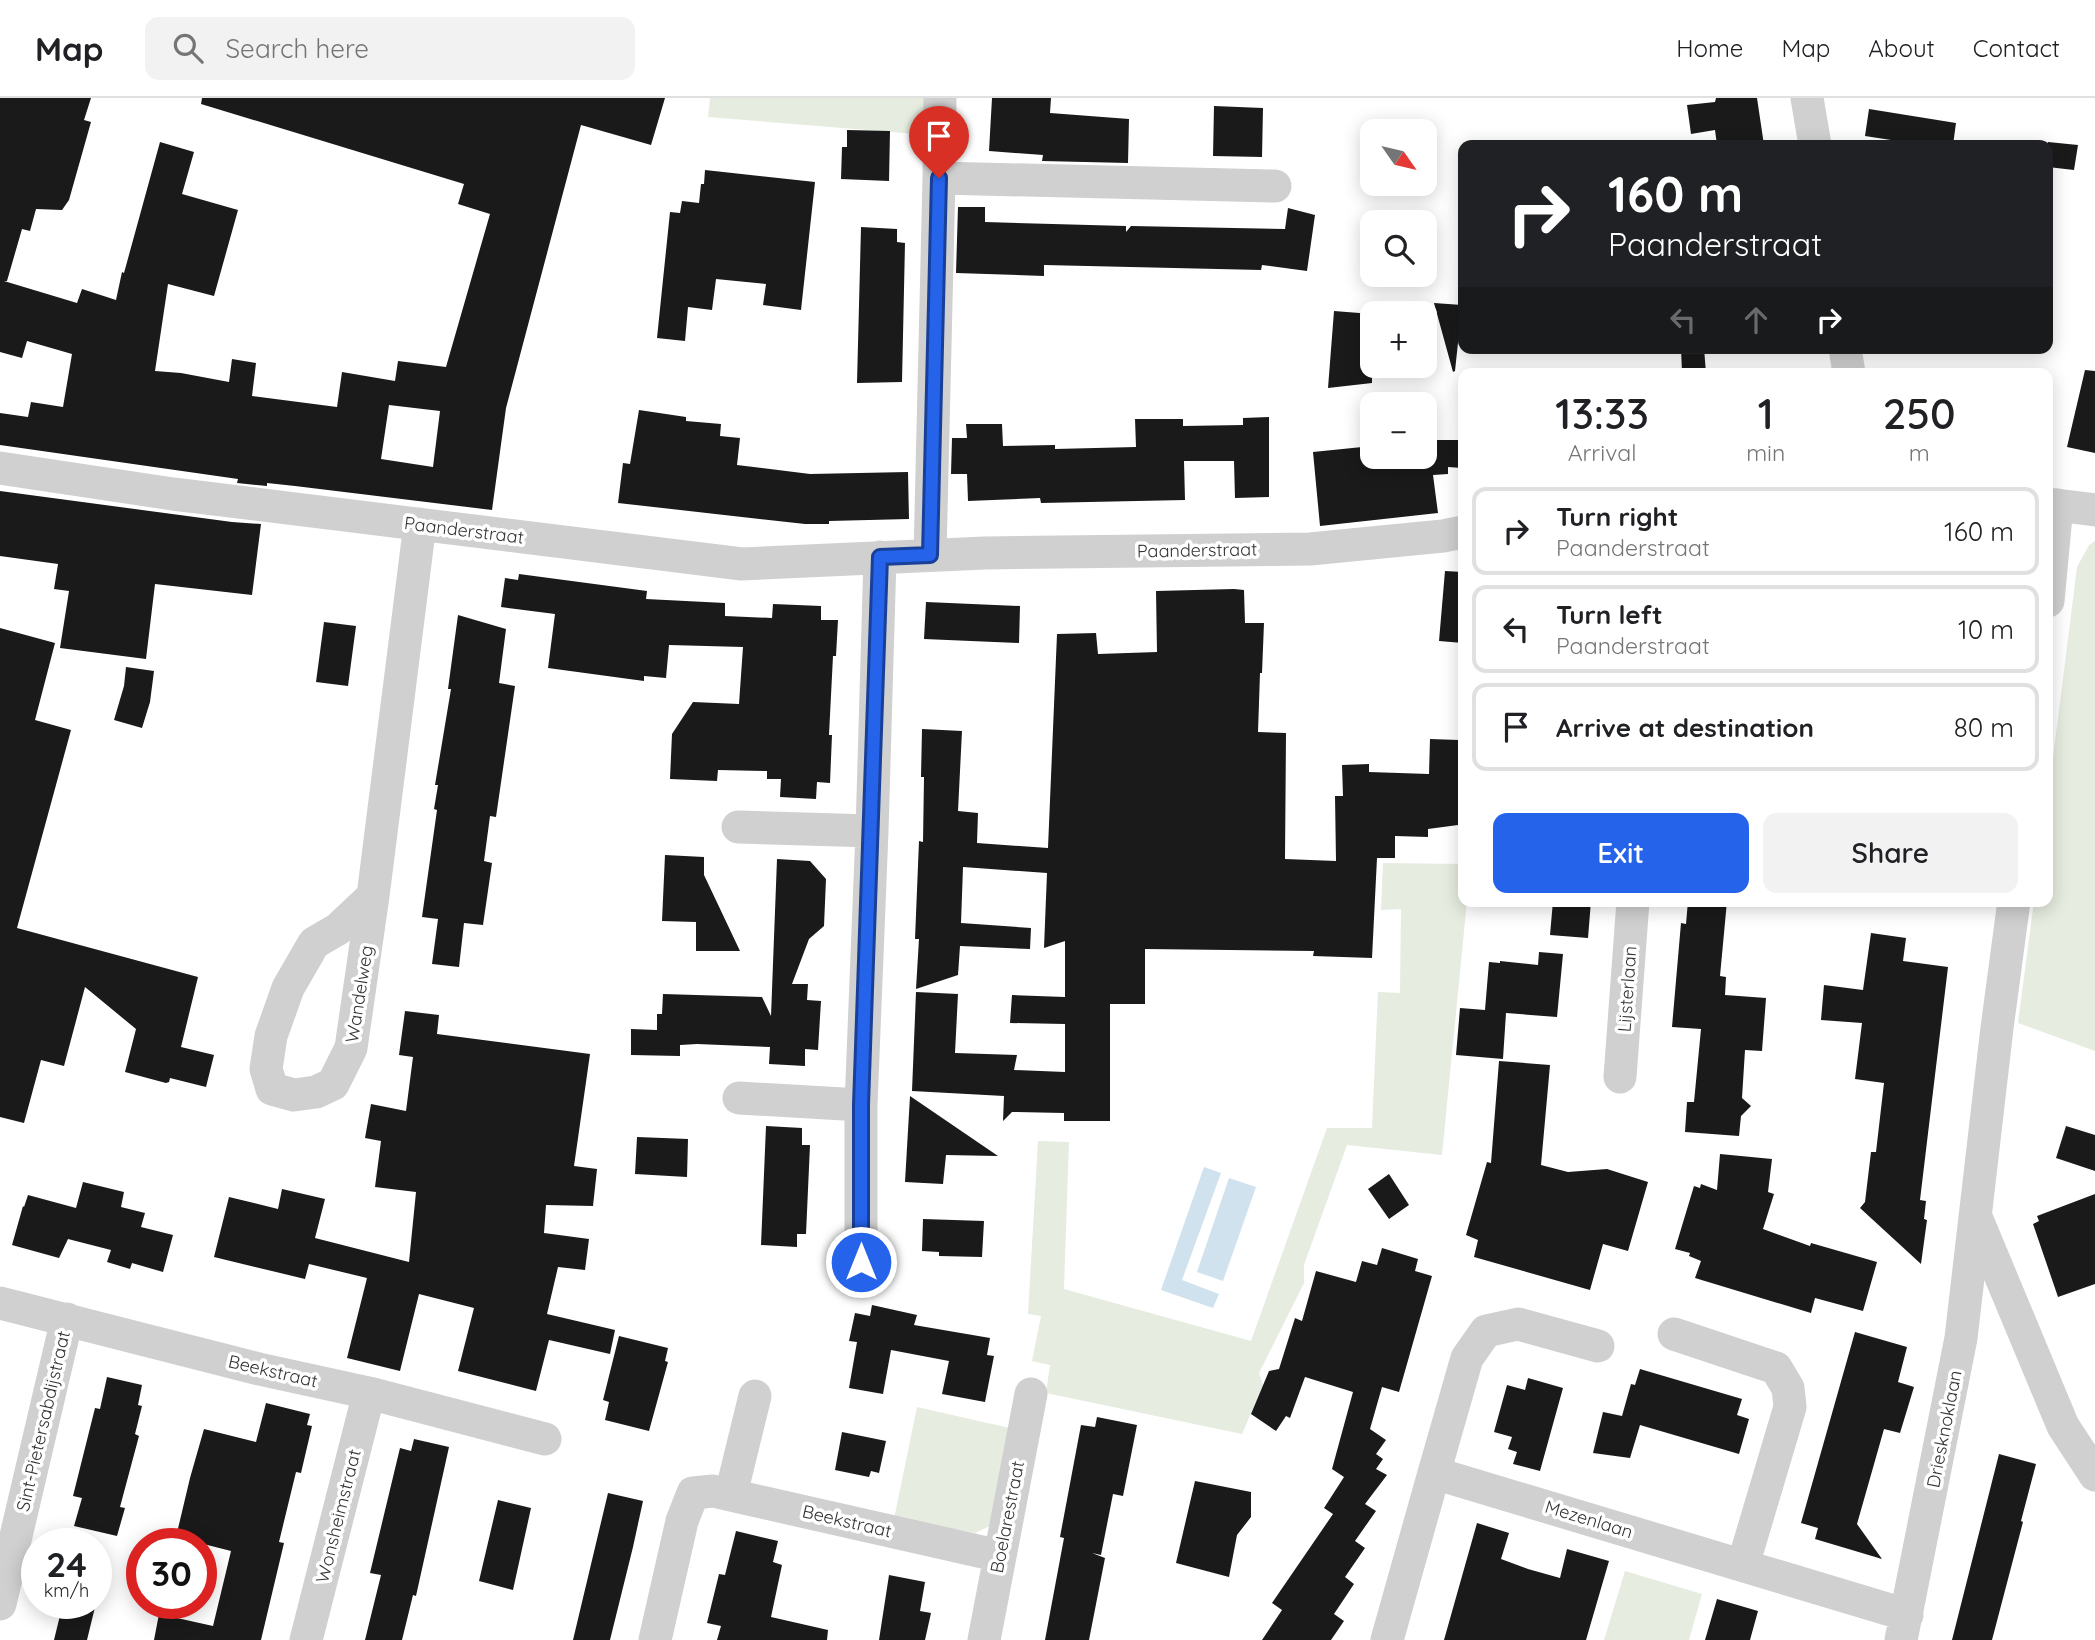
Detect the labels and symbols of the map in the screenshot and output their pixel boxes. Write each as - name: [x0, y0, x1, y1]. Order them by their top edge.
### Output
- pin: [909, 106, 969, 178]
- north arrow: [1360, 119, 1437, 196]
- street label: Paanderstraat: [403, 511, 525, 549]
- street label: Paanderstraat: [1137, 537, 1257, 563]
- street label: Wandelweg: [340, 944, 378, 1044]
- street label: Lijsterlaan: [1613, 945, 1641, 1033]
- position arrow: [824, 1225, 898, 1299]
- street label: Sint-Pietersabdijstraat: [11, 1328, 75, 1514]
- street label: Beekstraat: [226, 1350, 320, 1392]
- street label: Driesknoklaan: [1921, 1368, 1967, 1490]
- street label: Wonsheimstraat: [310, 1447, 366, 1585]
- street label: Boelarestraat: [985, 1459, 1029, 1575]
- street label: Mezenlaan: [1542, 1495, 1636, 1543]
- street label: Beekstraat: [800, 1500, 894, 1542]
- speed limit sign: 30: [126, 1528, 217, 1619]

